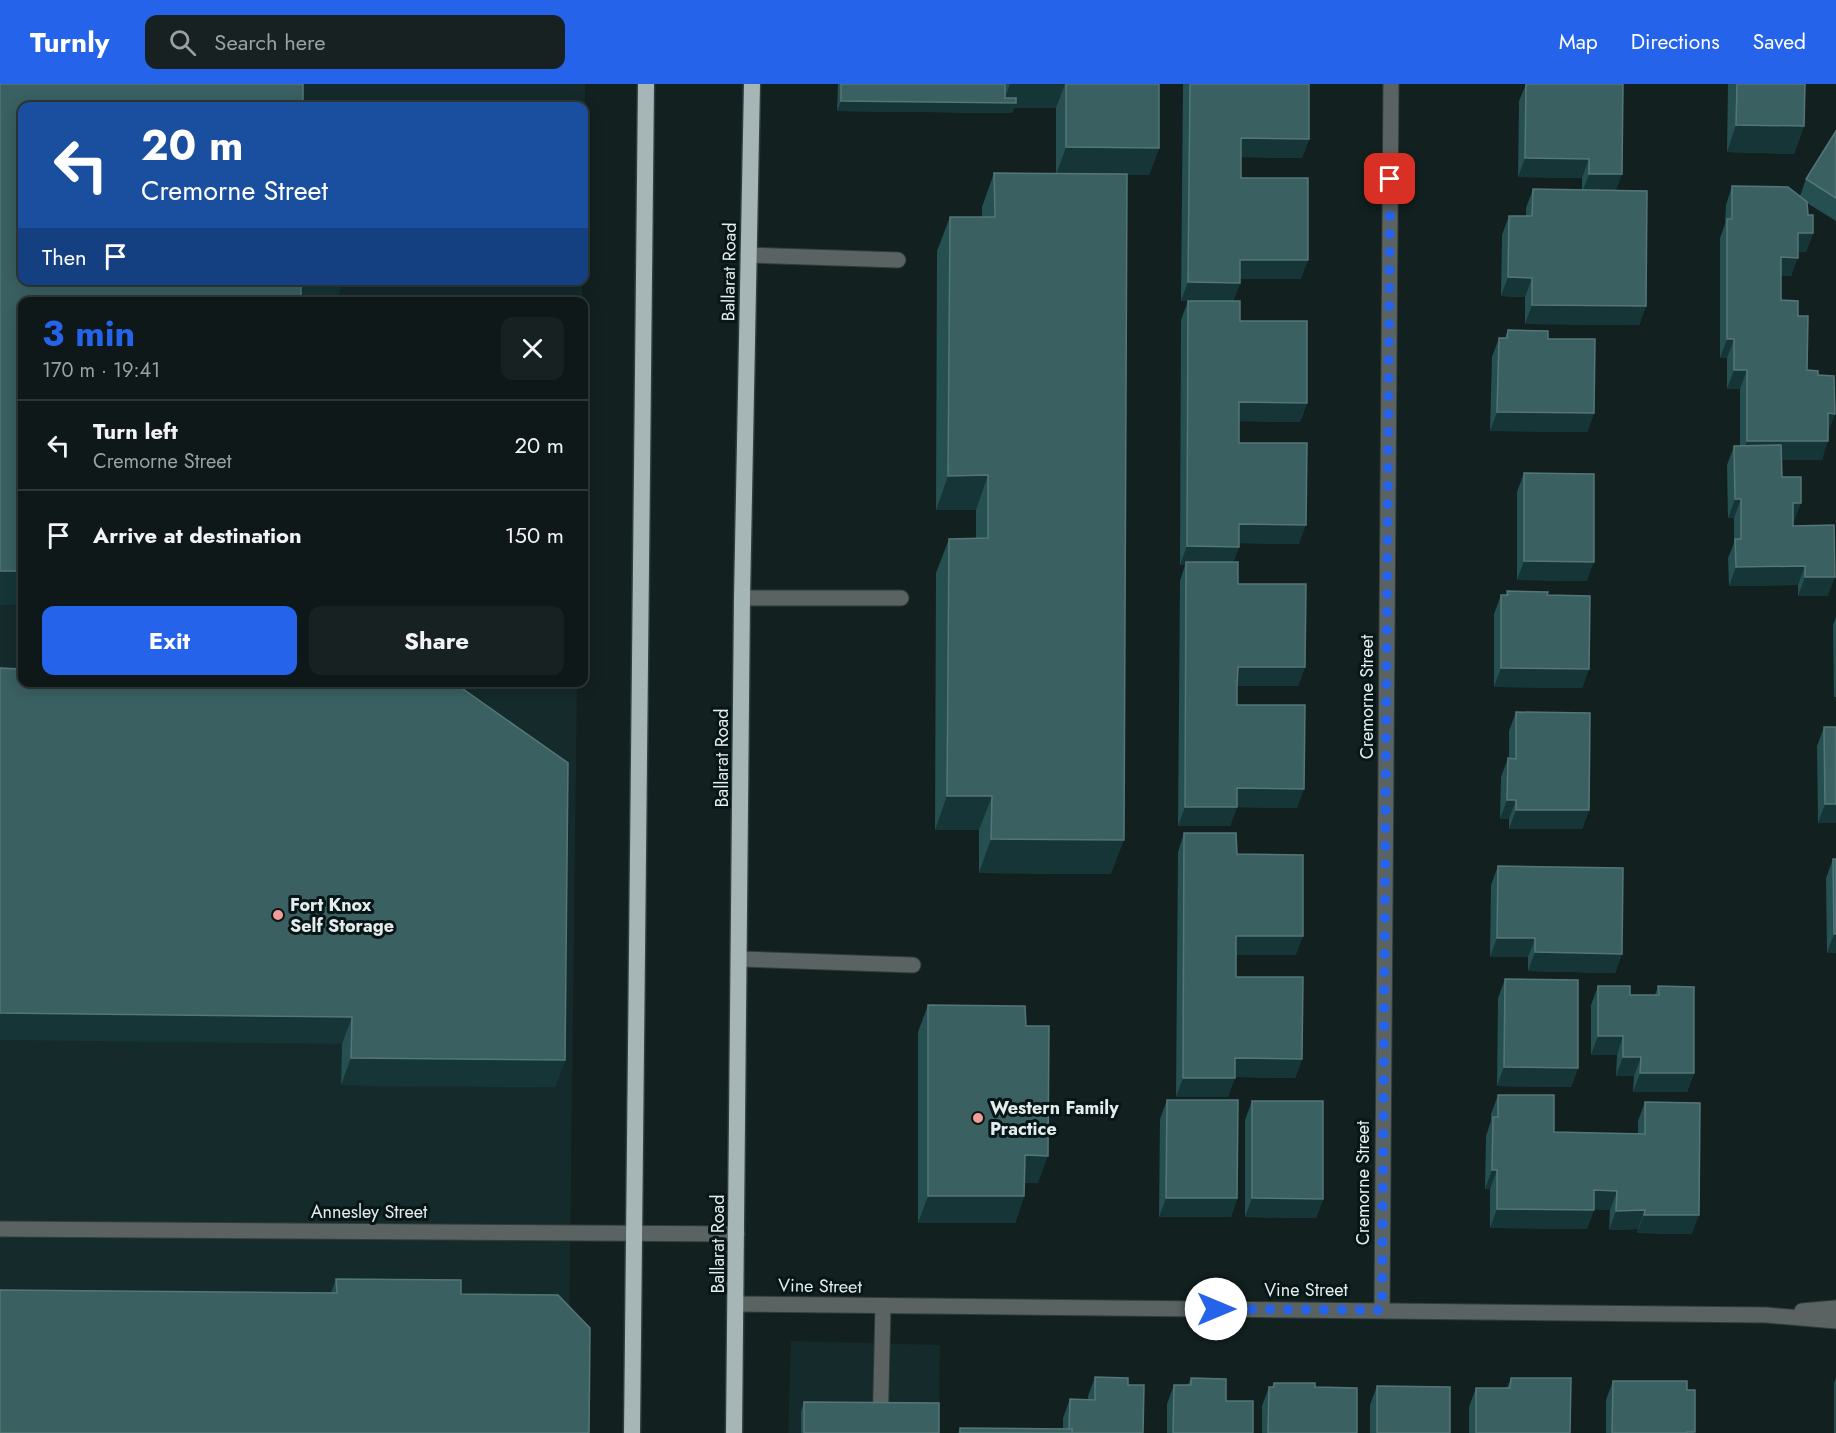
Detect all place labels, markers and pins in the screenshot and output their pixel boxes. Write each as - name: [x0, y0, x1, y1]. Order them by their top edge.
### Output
- pin: [1364, 153, 1415, 204]
- place label: Fort Knox Self Storage: [290, 892, 394, 939]
- marker: Fort Knox Self Storage: [271, 908, 285, 922]
- place label: Western Family Practice: [990, 1095, 1119, 1142]
- marker: Western Family Practice: [971, 1111, 985, 1125]

